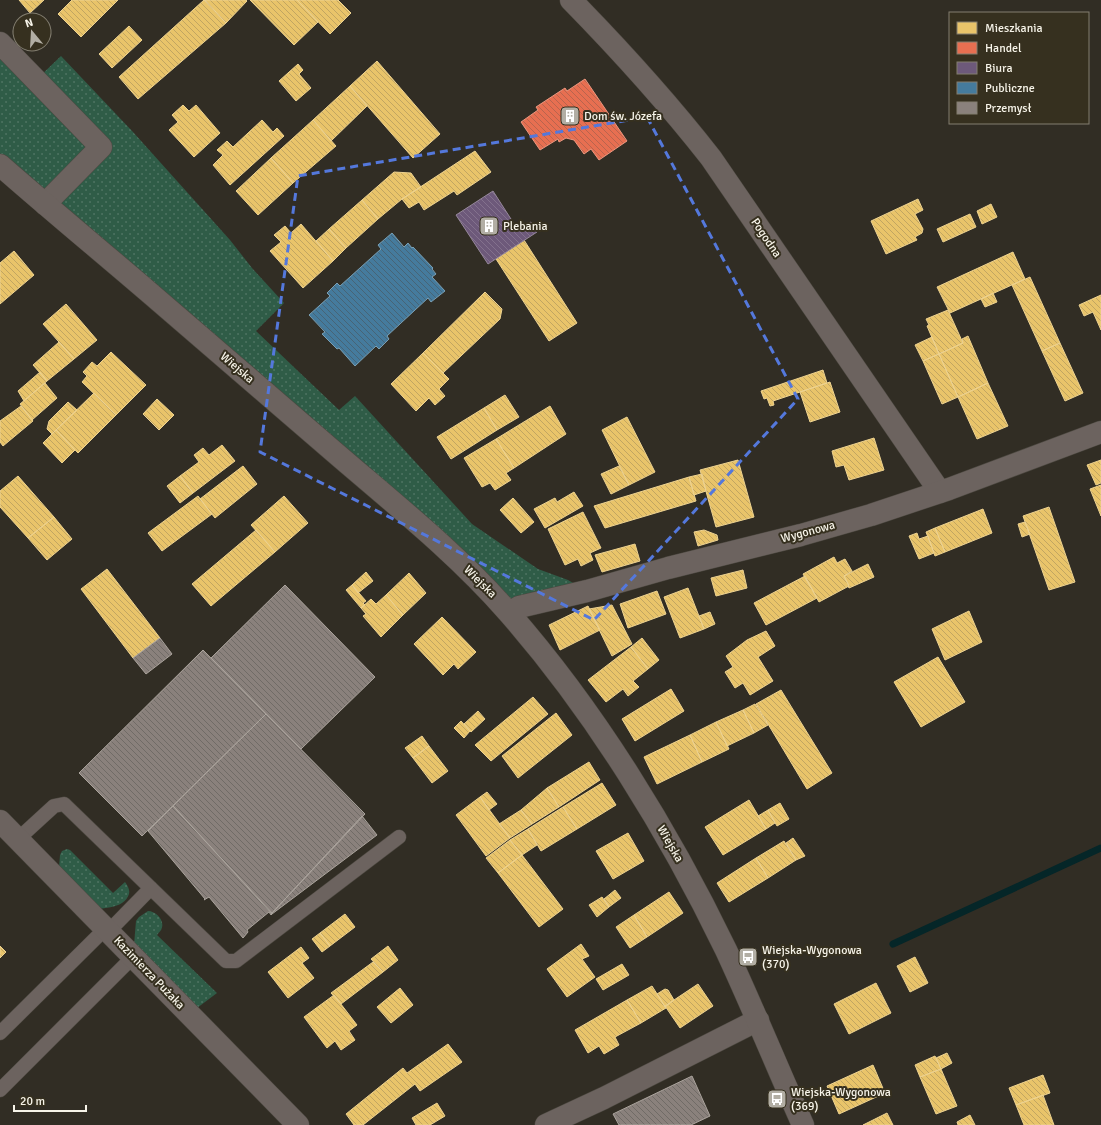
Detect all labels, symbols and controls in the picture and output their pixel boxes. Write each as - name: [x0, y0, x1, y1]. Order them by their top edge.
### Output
- north arrow: [12, 12, 52, 52]
- legend: [949, 12, 1089, 124]
- text: N: [23, 16, 35, 30]
- text: Mieszkania: [985, 21, 1043, 36]
- text: Handel: [985, 41, 1022, 56]
- text: Biura: [985, 61, 1013, 76]
- text: Publiczne: [985, 81, 1035, 96]
- text: Przemysł: [985, 101, 1032, 116]
- building icon: Dom św. Józefa: [559, 105, 581, 127]
- place label: Dom św. Józefa: [584, 109, 662, 124]
- building icon: Plebania: [478, 215, 500, 237]
- street label: Pogodna: [747, 215, 785, 261]
- place label: Plebania: [503, 219, 548, 234]
- street label: Wiejska: [217, 349, 257, 387]
- street label: Wygonowa: [779, 518, 837, 546]
- street label: Wiejska: [460, 562, 500, 602]
- street label: Wiejska: [653, 823, 687, 865]
- street label: Kazimierza Pużaka: [110, 933, 188, 1013]
- place label: Wiejska-Wygonowa (370): [762, 943, 862, 972]
- bus stop icon: Wiejska-Wygonowa (370): [737, 946, 759, 968]
- place label: Wiejska-Wygonowa (369): [791, 1085, 891, 1114]
- scale bar: [14, 1087, 86, 1113]
- bus stop icon: Wiejska-Wygonowa (369): [766, 1088, 788, 1110]
- text: 20 m: [20, 1094, 45, 1109]

